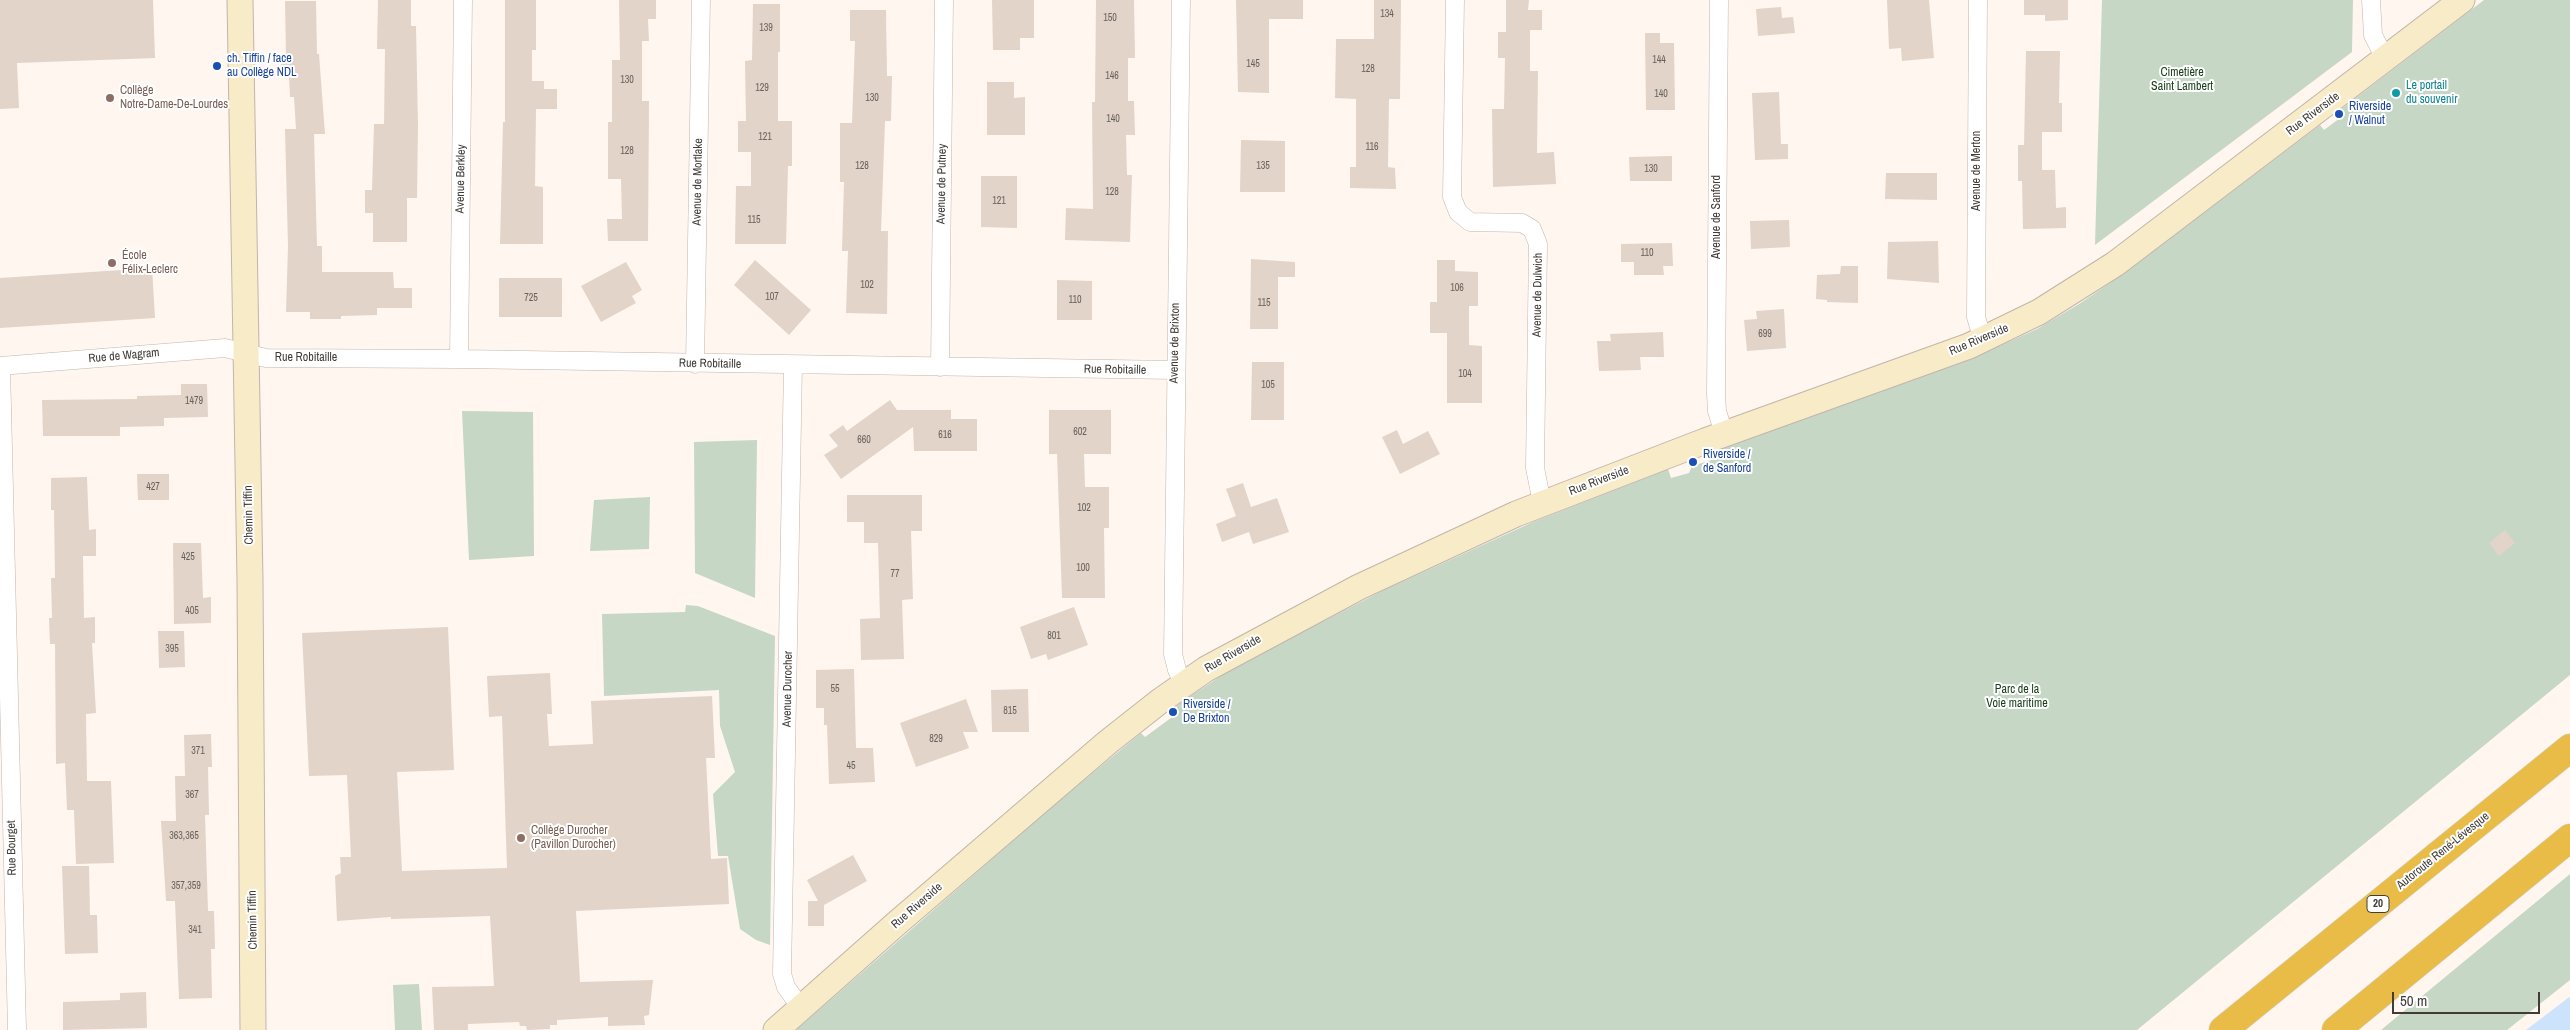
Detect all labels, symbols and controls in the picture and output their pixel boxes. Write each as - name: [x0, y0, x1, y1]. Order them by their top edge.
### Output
- house number: 134: [1380, 8, 1394, 20]
- house number: 150: [1103, 12, 1117, 24]
- house number: 139: [759, 22, 773, 34]
- place label: ch. Tiffin / face au Collège NDL: [227, 52, 296, 80]
- house number: 144: [1652, 54, 1666, 66]
- house number: 145: [1246, 58, 1260, 70]
- marker: ch. Tiffin / face au Collège NDL: [211, 60, 223, 72]
- house number: 128: [1361, 63, 1375, 75]
- park label: Cimetière Saint Lambert: [2151, 66, 2213, 94]
- house number: 146: [1105, 70, 1119, 82]
- house number: 130: [620, 74, 634, 86]
- place label: Le portail du souvenir: [2406, 79, 2457, 107]
- house number: 129: [755, 82, 769, 94]
- place label: Collège Notre-Dame-De-Lourdes: [120, 84, 228, 112]
- marker: Le portail du souvenir: [2390, 87, 2402, 99]
- house number: 140: [1654, 88, 1668, 100]
- street label: Rue Riverside: [2284, 89, 2342, 139]
- marker: Collège Notre-Dame-De-Lourdes: [104, 92, 116, 104]
- house number: 130: [865, 92, 879, 104]
- place label: Riverside / Walnut: [2349, 100, 2391, 128]
- marker: Riverside / Walnut: [2333, 108, 2345, 120]
- house number: 140: [1106, 113, 1120, 125]
- house number: 121: [758, 131, 772, 143]
- street label: Avenue de Merton: [1970, 131, 1984, 211]
- street label: Avenue de Mortlake: [690, 138, 706, 226]
- house number: 116: [1365, 141, 1379, 153]
- street label: Avenue de Putney: [934, 144, 950, 224]
- street label: Avenue Berkley: [453, 145, 469, 213]
- house number: 128: [620, 145, 634, 157]
- house number: 128: [855, 160, 869, 172]
- house number: 135: [1256, 160, 1270, 172]
- house number: 130: [1644, 163, 1658, 175]
- street label: Avenue de Sanford: [1710, 175, 1724, 259]
- house number: 128: [1105, 186, 1119, 198]
- house number: 121: [992, 195, 1006, 207]
- house number: 115: [747, 214, 761, 226]
- house number: 110: [1640, 247, 1654, 259]
- place label: École Félix-Leclerc: [122, 249, 178, 277]
- street label: Avenue de Dulwich: [1530, 253, 1546, 337]
- marker: École Félix-Leclerc: [106, 257, 118, 269]
- house number: 102: [860, 279, 874, 291]
- house number: 106: [1450, 282, 1464, 294]
- house number: 107: [765, 291, 779, 303]
- house number: 725: [524, 292, 538, 304]
- house number: 110: [1068, 294, 1082, 306]
- house number: 115: [1257, 297, 1271, 309]
- street label: Avenue de Brixton: [1167, 302, 1183, 384]
- street label: Rue Riverside: [1947, 321, 2011, 359]
- house number: 699: [1758, 328, 1772, 340]
- street label: Rue de Wagram: [88, 346, 160, 366]
- street label: Rue Robitaille: [275, 351, 337, 365]
- street label: Rue Robitaille: [679, 356, 741, 372]
- street label: Rue Robitaille: [1084, 362, 1146, 378]
- house number: 104: [1458, 368, 1472, 380]
- house number: 105: [1261, 379, 1275, 391]
- house number: 1479: [185, 395, 203, 407]
- house number: 602: [1073, 426, 1087, 438]
- house number: 616: [938, 429, 952, 441]
- house number: 660: [857, 434, 871, 446]
- place label: Riverside / de Sanford: [1703, 448, 1751, 476]
- marker: Riverside / de Sanford: [1687, 456, 1699, 468]
- street label: Rue Riverside: [1567, 463, 1631, 499]
- house number: 427: [146, 481, 160, 493]
- street label: Chemin Tiffin: [241, 485, 257, 545]
- house number: 102: [1077, 502, 1091, 514]
- house number: 425: [181, 551, 195, 563]
- house number: 100: [1076, 562, 1090, 574]
- house number: 77: [890, 568, 900, 580]
- house number: 405: [185, 605, 199, 617]
- house number: 801: [1047, 630, 1061, 642]
- street label: Rue Riverside: [1202, 632, 1264, 676]
- house number: 395: [165, 643, 179, 655]
- street label: Avenue Durocher: [780, 651, 796, 727]
- house number: 55: [830, 683, 840, 695]
- park label: Parc de la Voie maritime: [1986, 683, 2048, 711]
- place label: Riverside / De Brixton: [1183, 698, 1231, 726]
- house number: 815: [1003, 705, 1017, 717]
- marker: Riverside / De Brixton: [1167, 706, 1179, 718]
- house number: 829: [929, 733, 943, 745]
- house number: 371: [191, 745, 205, 757]
- house number: 45: [846, 760, 856, 772]
- house number: 367: [185, 789, 199, 801]
- street label: Autoroute René-Lévesque: [2394, 809, 2492, 893]
- street label: Rue Bourget: [4, 820, 20, 876]
- place label: Collège Durocher (Pavillon Durocher): [531, 824, 616, 852]
- house number: 363,365: [169, 830, 199, 842]
- marker: Collège Durocher (Pavillon Durocher): [515, 832, 527, 844]
- house number: 357,359: [171, 880, 201, 892]
- street label: Rue Riverside: [889, 880, 945, 932]
- street label: Chemin Tiffin: [245, 890, 261, 950]
- road number: 20: [2367, 896, 2389, 912]
- house number: 341: [188, 924, 202, 936]
- scale bar: [2395, 982, 2542, 1014]
- text: 50 m: [2400, 990, 2427, 1011]

